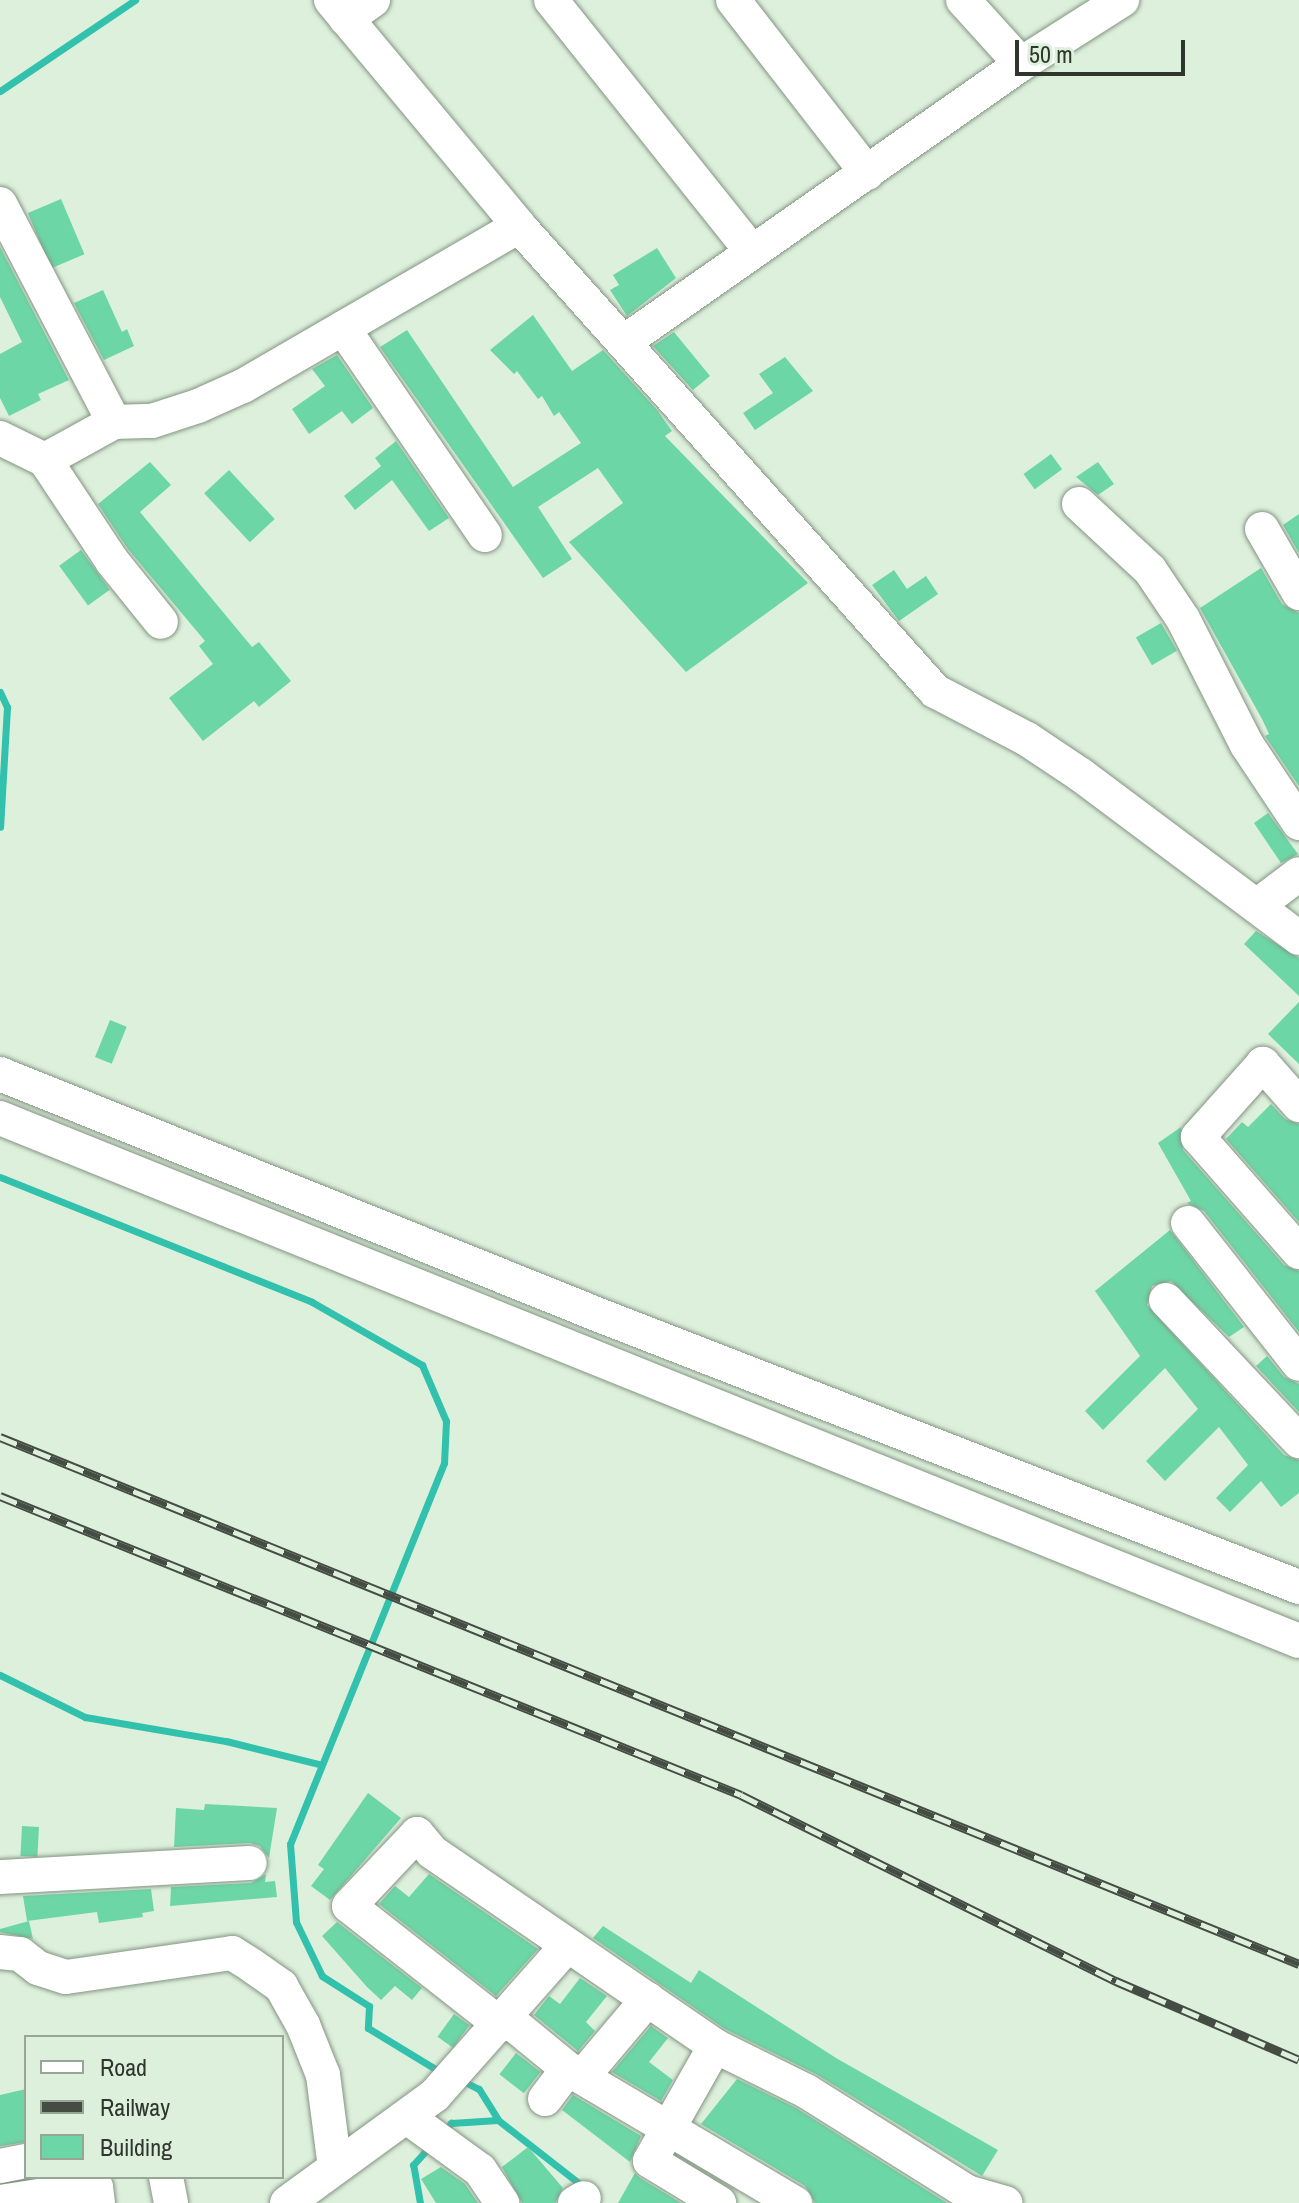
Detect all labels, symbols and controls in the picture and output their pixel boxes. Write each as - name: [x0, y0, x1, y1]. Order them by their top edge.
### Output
- scale bar: [1019, 24, 1189, 74]
- text: 50 m: [1029, 38, 1073, 70]
- legend: [24, 2035, 284, 2179]
- text: Road: [100, 2051, 147, 2083]
- text: Railway: [100, 2091, 170, 2123]
- text: Building: [100, 2131, 172, 2163]

